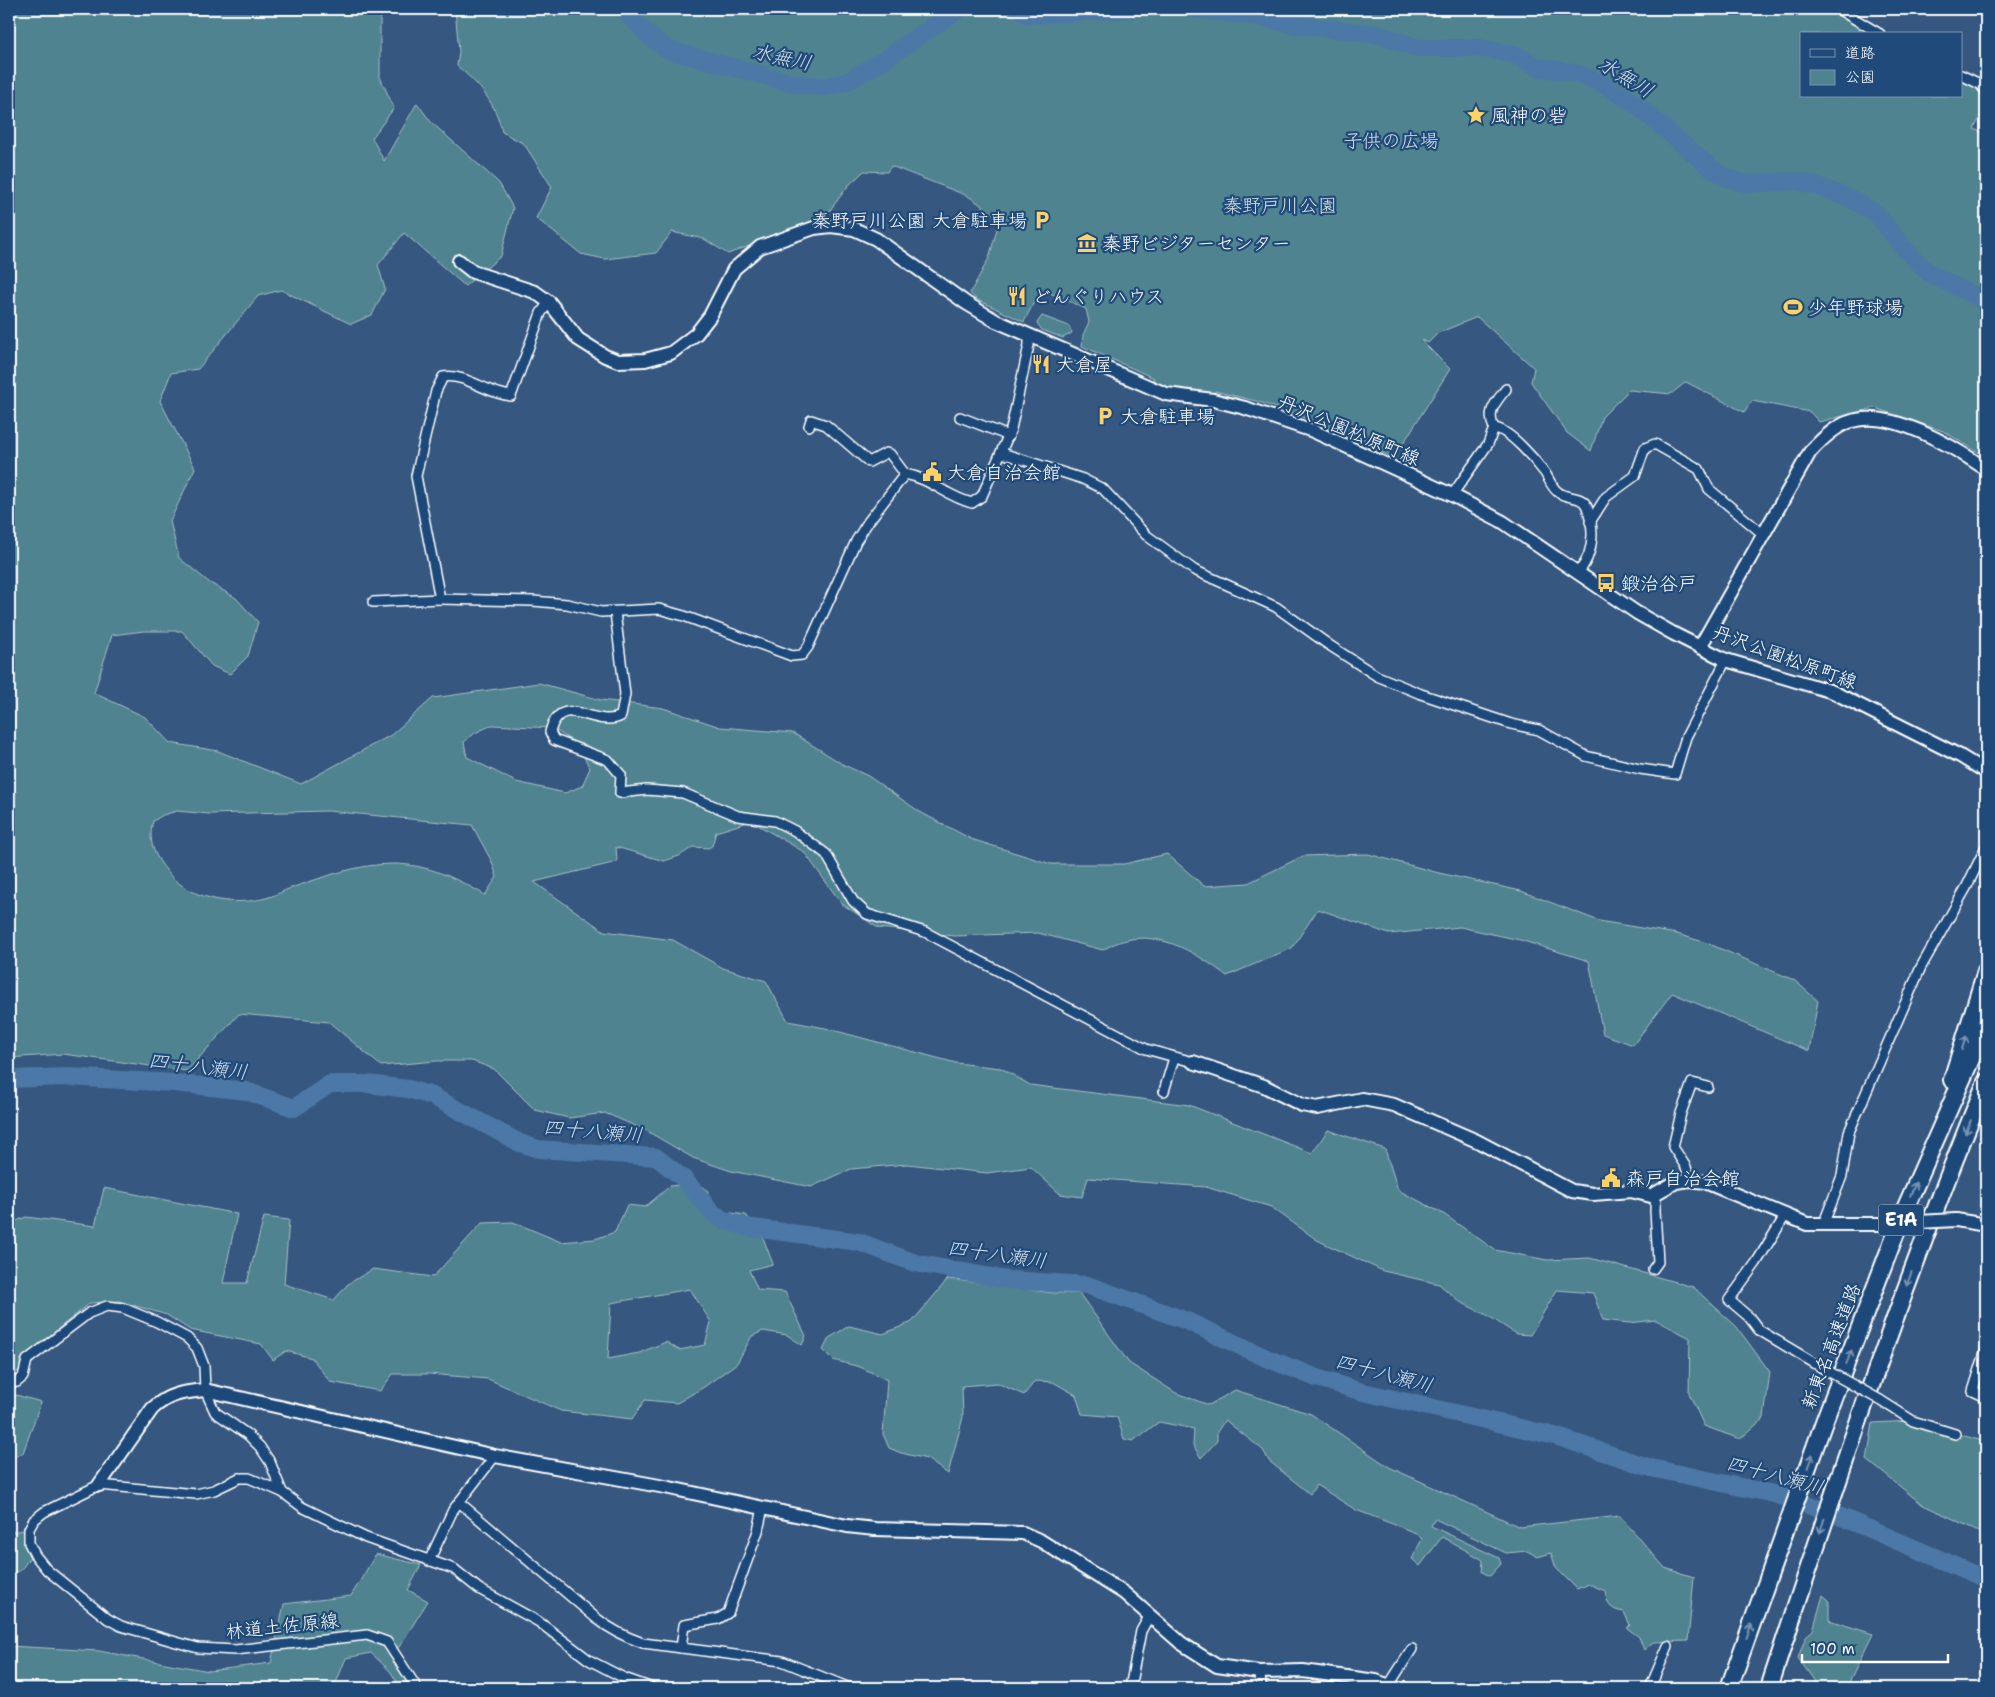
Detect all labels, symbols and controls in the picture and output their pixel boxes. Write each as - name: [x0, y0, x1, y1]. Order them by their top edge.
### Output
- legend: [1800, 32, 1962, 98]
- water label: 水無川: [750, 38, 814, 76]
- text: 道路: [1845, 43, 1875, 63]
- water label: 水無川: [1594, 50, 1658, 104]
- text: 公園: [1845, 67, 1875, 87]
- place label: 風神の砦: [1491, 103, 1567, 128]
- place icon: 風神の砦: [1465, 104, 1487, 126]
- park label: 子供の広場: [1343, 128, 1439, 153]
- park label: 秦野戸川公園: [1223, 193, 1337, 218]
- place label: 秦野戸川公園 大倉駐車場: [812, 208, 1027, 233]
- parking icon: 秦野戸川公園 大倉駐車場: [1031, 209, 1053, 231]
- place label: 秦野ビジターセンター: [1102, 231, 1290, 256]
- museum icon: 秦野ビジターセンター: [1076, 232, 1098, 254]
- place label: どんぐりハウス: [1032, 284, 1164, 309]
- restaurant icon: どんぐりハウス: [1006, 285, 1028, 307]
- place label: 少年野球場: [1808, 295, 1903, 320]
- sports icon: 少年野球場: [1782, 296, 1804, 318]
- place label: 大倉屋: [1056, 352, 1113, 377]
- restaurant icon: 大倉屋: [1030, 353, 1052, 375]
- street label: 丹沢公園松原町線: [1274, 389, 1424, 471]
- place label: 大倉駐車場: [1120, 404, 1215, 429]
- parking icon: 大倉駐車場: [1094, 405, 1116, 427]
- place label: 大倉自治会館: [947, 460, 1061, 485]
- public building icon: 大倉自治会館: [921, 461, 943, 483]
- place label: 鍛治谷戸: [1621, 571, 1697, 596]
- bus stop icon: 鍛治谷戸: [1595, 572, 1617, 594]
- street label: 丹沢公園松原町線: [1709, 619, 1861, 695]
- one-way arrow: [1959, 1035, 1969, 1051]
- water label: 四十八瀬川: [147, 1047, 249, 1085]
- water label: 四十八瀬川: [542, 1114, 644, 1148]
- one-way arrow: [1962, 1119, 1972, 1134]
- place label: 森戸自治会館: [1626, 1166, 1740, 1191]
- public building icon: 森戸自治会館: [1600, 1167, 1622, 1189]
- one-way arrow: [1909, 1182, 1919, 1197]
- road number: E1A: [1878, 1204, 1924, 1236]
- water label: 四十八瀬川: [946, 1234, 1048, 1274]
- one-way arrow: [1904, 1271, 1913, 1286]
- street label: 新東名高速道路: [1795, 1279, 1867, 1413]
- water label: 四十八瀬川: [1332, 1348, 1436, 1398]
- one-way arrow: [1845, 1350, 1854, 1365]
- water label: 四十八瀬川: [1723, 1450, 1827, 1500]
- one-way arrow: [1806, 1454, 1815, 1470]
- one-way arrow: [1817, 1517, 1827, 1533]
- street label: 林道土佐原線: [224, 1608, 340, 1644]
- one-way arrow: [1745, 1624, 1754, 1639]
- scale bar: [1802, 1632, 1949, 1664]
- text: 100 m: [1810, 1639, 1855, 1659]

